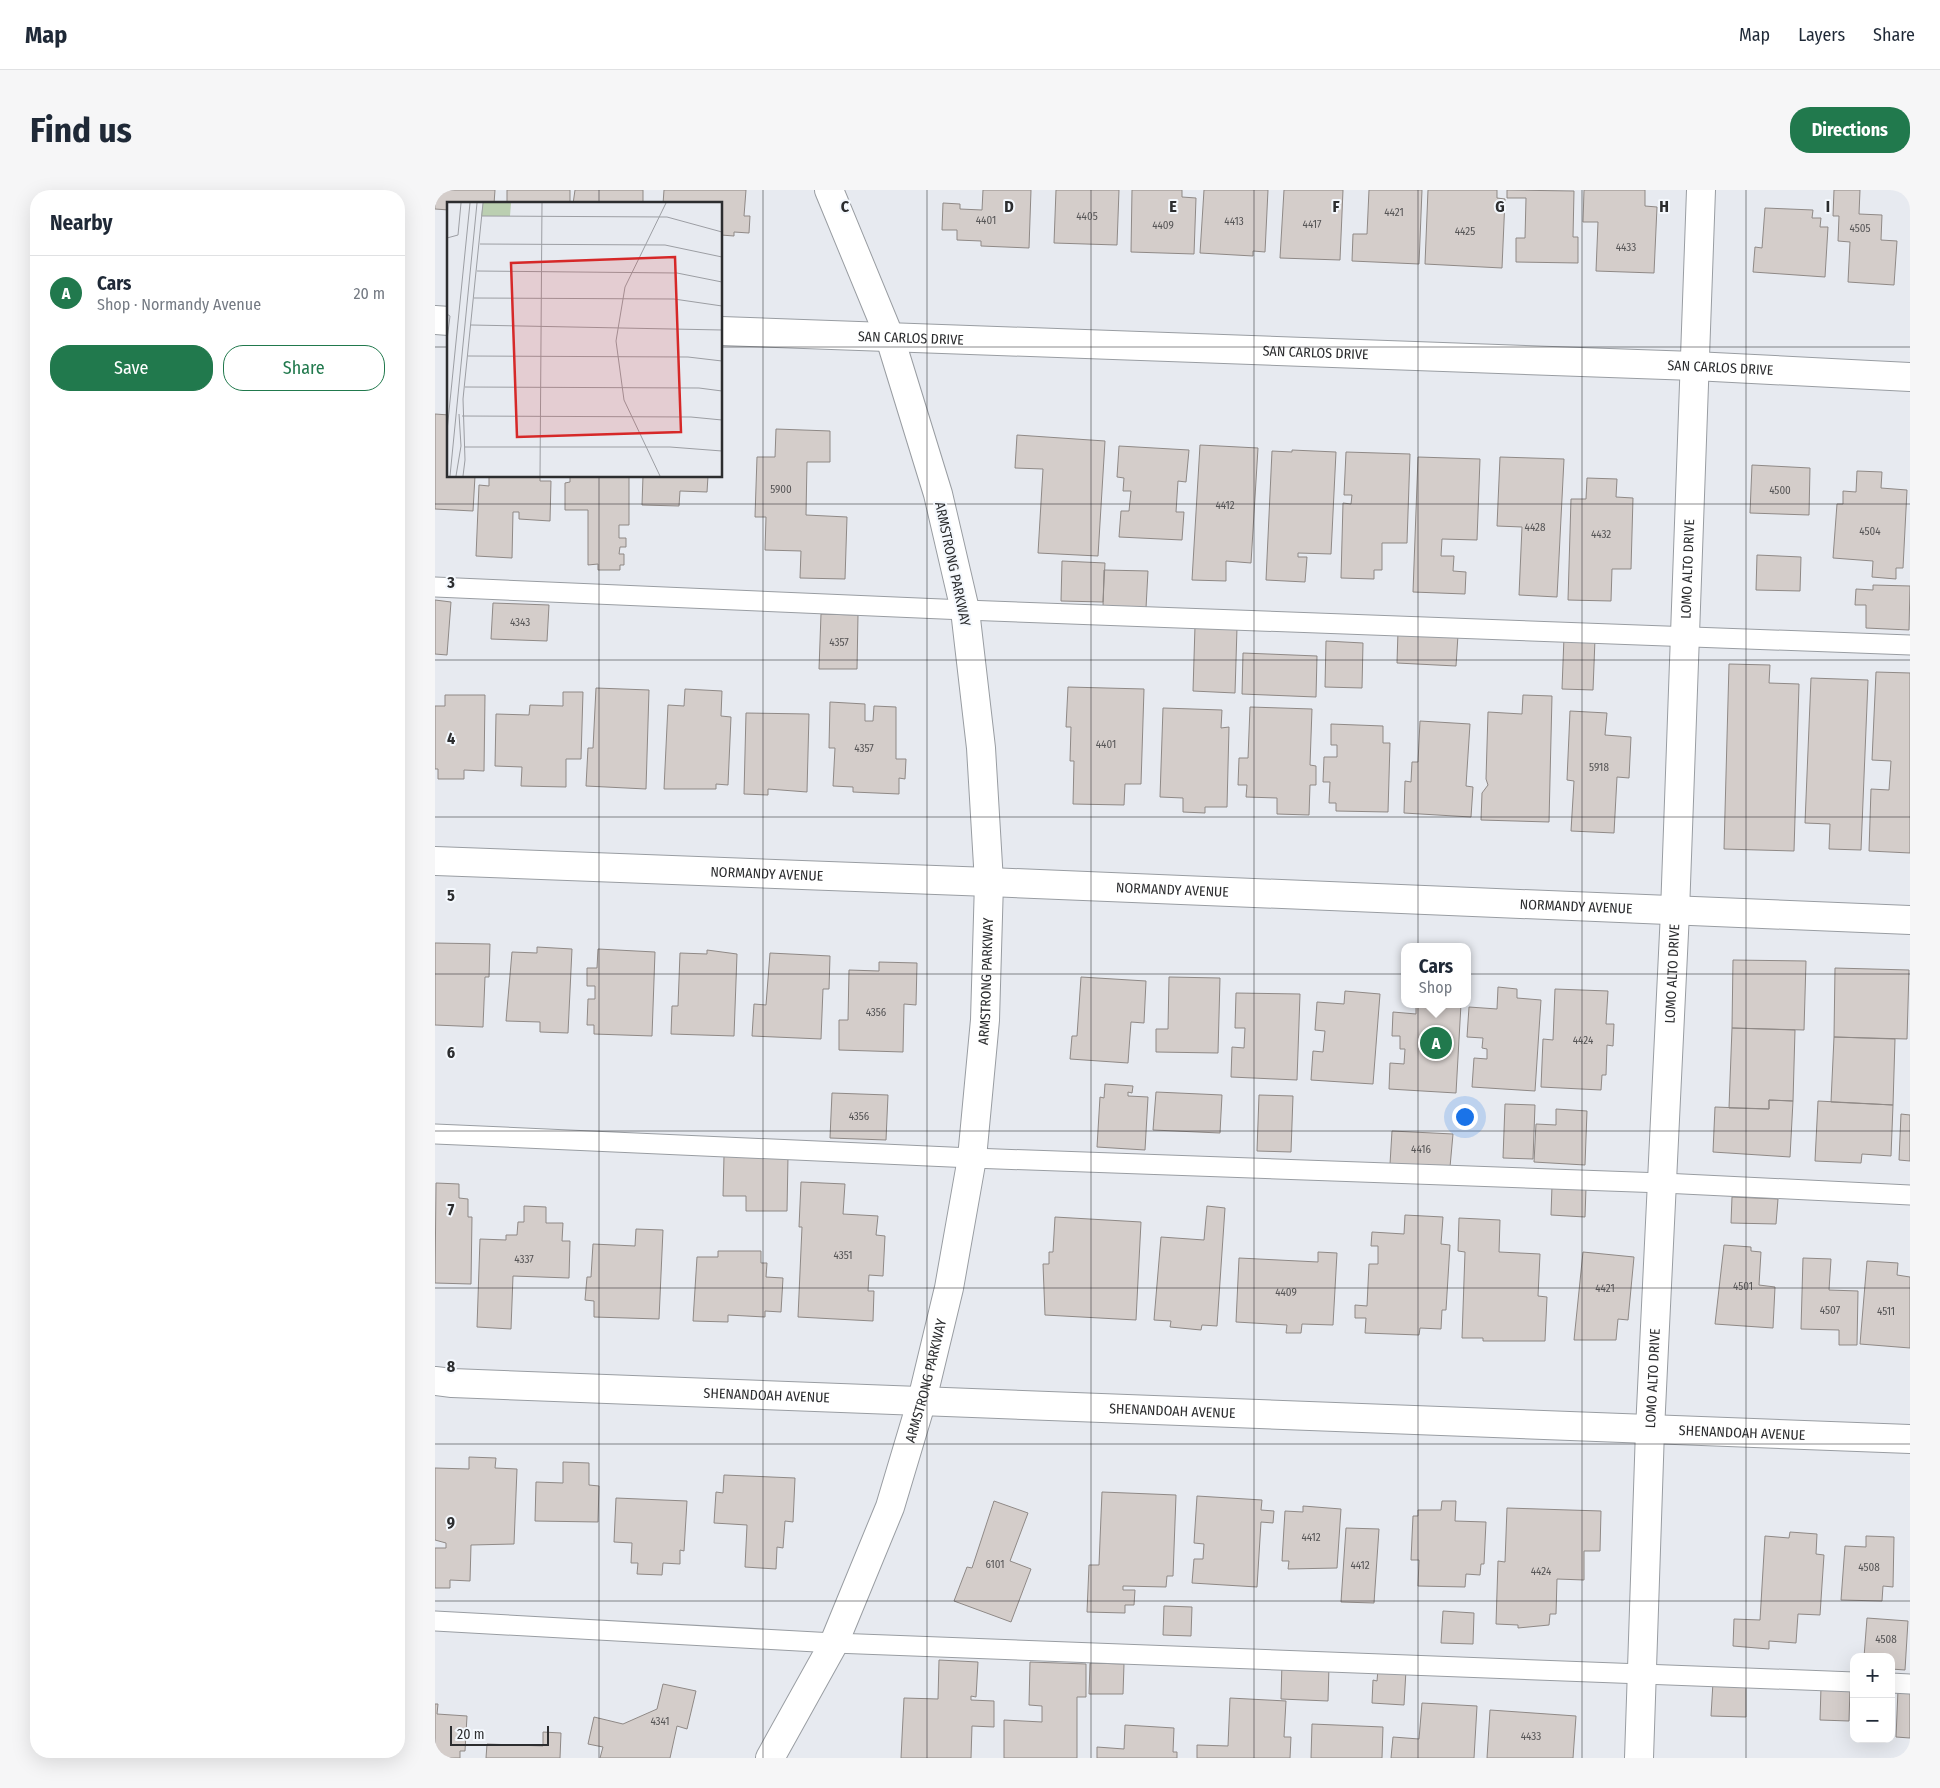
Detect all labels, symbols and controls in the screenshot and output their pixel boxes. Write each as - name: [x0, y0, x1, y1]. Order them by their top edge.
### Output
- text: Map: [25, 21, 67, 49]
- text: Map: [1739, 24, 1770, 46]
- text: Layers: [1798, 24, 1845, 46]
- text: Share: [1873, 24, 1915, 46]
- button: Directions: [1790, 107, 1910, 153]
- text: Find us: [30, 109, 132, 151]
- text: C: [841, 197, 850, 216]
- text: D: [1004, 197, 1014, 216]
- text: E: [1169, 197, 1177, 216]
- text: F: [1332, 197, 1340, 216]
- text: G: [1495, 197, 1505, 216]
- text: H: [1659, 197, 1669, 216]
- text: I: [1826, 197, 1830, 216]
- inset map: [447, 202, 723, 478]
- house number: 4421: [1384, 206, 1404, 219]
- text: Nearby: [50, 210, 112, 236]
- house number: 4405: [1076, 210, 1098, 223]
- house number: 4401: [976, 214, 996, 227]
- house number: 4413: [1224, 215, 1244, 228]
- house number: 4417: [1303, 218, 1322, 231]
- house number: 4409: [1152, 219, 1174, 232]
- house number: 4505: [1849, 222, 1871, 235]
- house number: 4425: [1455, 225, 1475, 238]
- house number: 4433: [1616, 241, 1636, 254]
- text: Cars: [97, 272, 131, 295]
- text: A: [62, 284, 70, 303]
- text: 20 m: [354, 284, 385, 303]
- text: Shop · Normandy Avenue: [97, 295, 261, 314]
- street label: SAN CARLOS DRIVE: [858, 328, 965, 349]
- street label: SAN CARLOS DRIVE: [1262, 342, 1369, 363]
- button: Save: [50, 345, 213, 391]
- button: Share: [223, 345, 385, 391]
- street label: SAN CARLOS DRIVE: [1667, 357, 1774, 379]
- house number: 5900: [770, 483, 792, 496]
- house number: 4500: [1769, 484, 1791, 497]
- house number: 4412: [1215, 499, 1235, 512]
- street label: ARMSTRONG PARKWAY: [931, 500, 974, 628]
- street label: LOMO ALTO DRIVE: [1678, 518, 1698, 619]
- house number: 4428: [1525, 521, 1546, 534]
- house number: 4504: [1859, 525, 1881, 538]
- house number: 4432: [1591, 528, 1611, 541]
- text: 3: [446, 573, 455, 592]
- house number: 4343: [510, 616, 530, 629]
- house number: 4357: [829, 636, 849, 649]
- text: 4: [447, 729, 455, 748]
- house number: 4401: [1096, 738, 1116, 751]
- house number: 4357: [854, 742, 874, 755]
- house number: 5918: [1589, 761, 1609, 774]
- street label: NORMANDY AVENUE: [710, 863, 824, 885]
- street label: NORMANDY AVENUE: [1116, 879, 1230, 901]
- text: 5: [447, 886, 455, 905]
- street label: NORMANDY AVENUE: [1519, 896, 1633, 918]
- street label: ARMSTRONG PARKWAY: [975, 917, 997, 1045]
- street label: LOMO ALTO DRIVE: [1662, 923, 1683, 1024]
- popup: [1401, 943, 1471, 1008]
- text: Cars: [1419, 955, 1453, 978]
- text: Shop: [1419, 978, 1452, 997]
- house number: 4356: [866, 1006, 887, 1019]
- pin: A: [1420, 1024, 1452, 1062]
- house number: 4424: [1573, 1034, 1594, 1047]
- text: 6: [447, 1043, 455, 1062]
- your location: [1452, 1104, 1478, 1130]
- house number: 4356: [849, 1110, 870, 1123]
- house number: 4416: [1411, 1143, 1431, 1156]
- text: 7: [448, 1200, 455, 1219]
- house number: 4351: [834, 1249, 852, 1262]
- house number: 4337: [514, 1253, 534, 1266]
- house number: 4501: [1733, 1280, 1753, 1293]
- house number: 4421: [1595, 1282, 1615, 1295]
- house number: 4409: [1275, 1286, 1297, 1299]
- house number: 4507: [1820, 1304, 1841, 1317]
- house number: 4511: [1877, 1305, 1895, 1318]
- street label: ARMSTRONG PARKWAY: [902, 1317, 950, 1445]
- street label: LOMO ALTO DRIVE: [1642, 1328, 1664, 1429]
- text: 8: [447, 1357, 456, 1376]
- street label: SHENANDOAH AVENUE: [703, 1385, 831, 1407]
- street label: SHENANDOAH AVENUE: [1109, 1400, 1236, 1422]
- street label: SHENANDOAH AVENUE: [1678, 1422, 1806, 1444]
- text: 9: [447, 1513, 455, 1532]
- house number: 4412: [1301, 1531, 1321, 1544]
- house number: 6101: [986, 1558, 1005, 1571]
- house number: 4412: [1350, 1559, 1370, 1572]
- house number: 4508: [1858, 1561, 1880, 1574]
- house number: 4424: [1531, 1565, 1552, 1578]
- house number: 4508: [1875, 1633, 1897, 1646]
- map controls: [1850, 1653, 1895, 1743]
- button: +: [1850, 1653, 1895, 1698]
- button: −: [1850, 1698, 1895, 1743]
- house number: 4341: [650, 1715, 670, 1728]
- scale bar: [450, 1723, 549, 1746]
- text: 20 m: [457, 1726, 485, 1743]
- house number: 4433: [1521, 1730, 1541, 1743]

